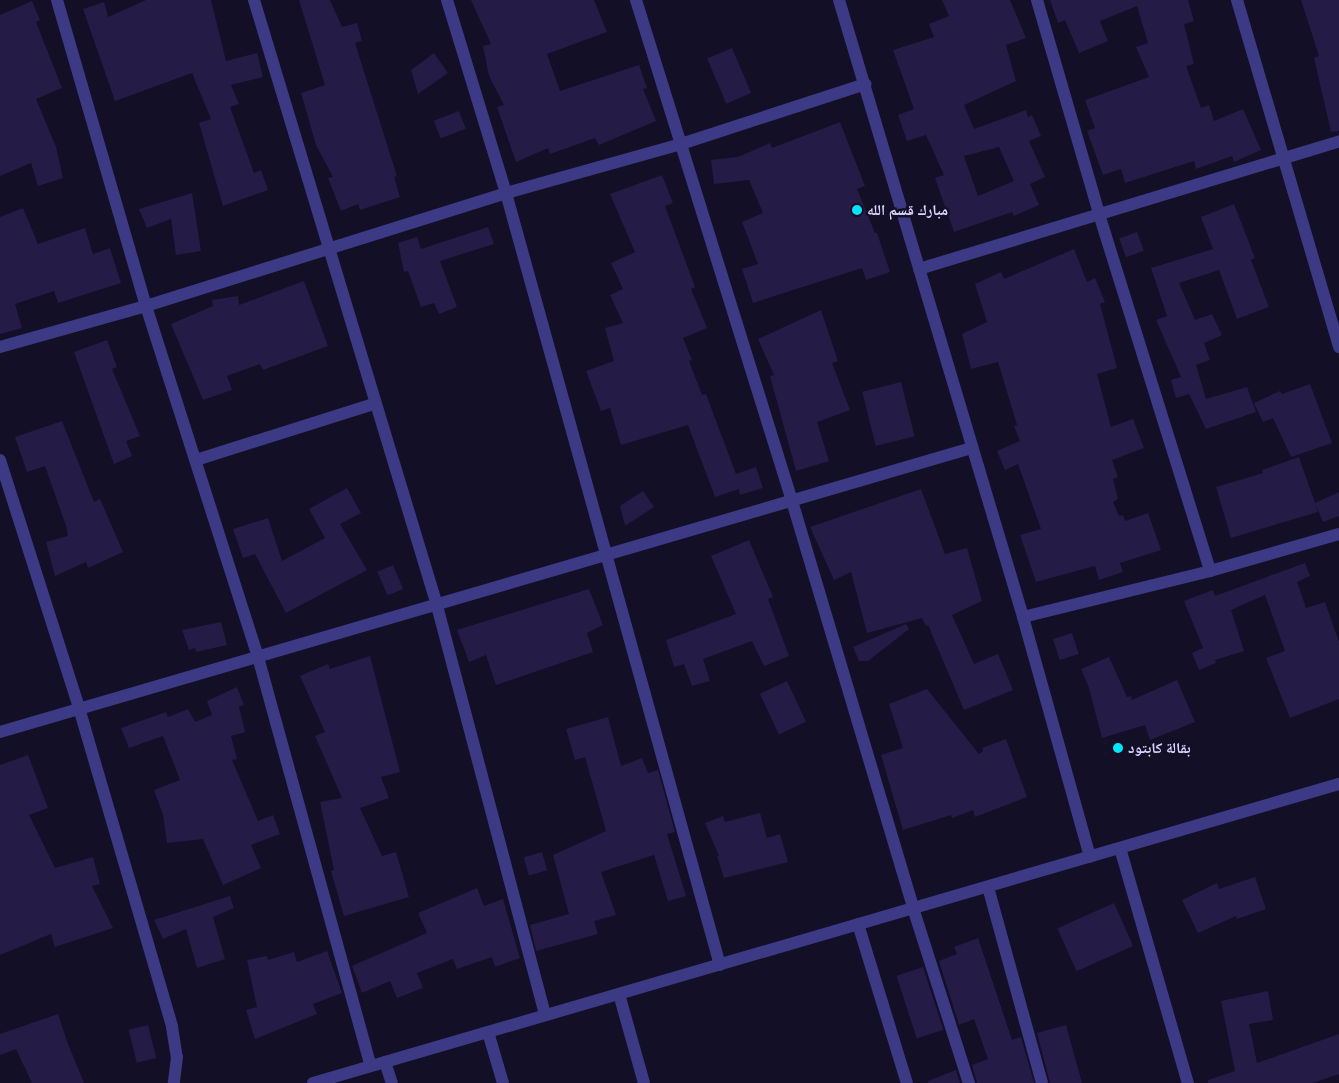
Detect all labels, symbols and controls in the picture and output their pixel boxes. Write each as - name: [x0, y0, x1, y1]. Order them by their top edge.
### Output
- place label: مبارك قسم الله: [867, 201, 948, 219]
- marker: مبارك قسم الله: [851, 204, 863, 216]
- place label: بقالة كابتود: [1128, 739, 1191, 757]
- marker: بقالة كابتود: [1112, 742, 1124, 754]

